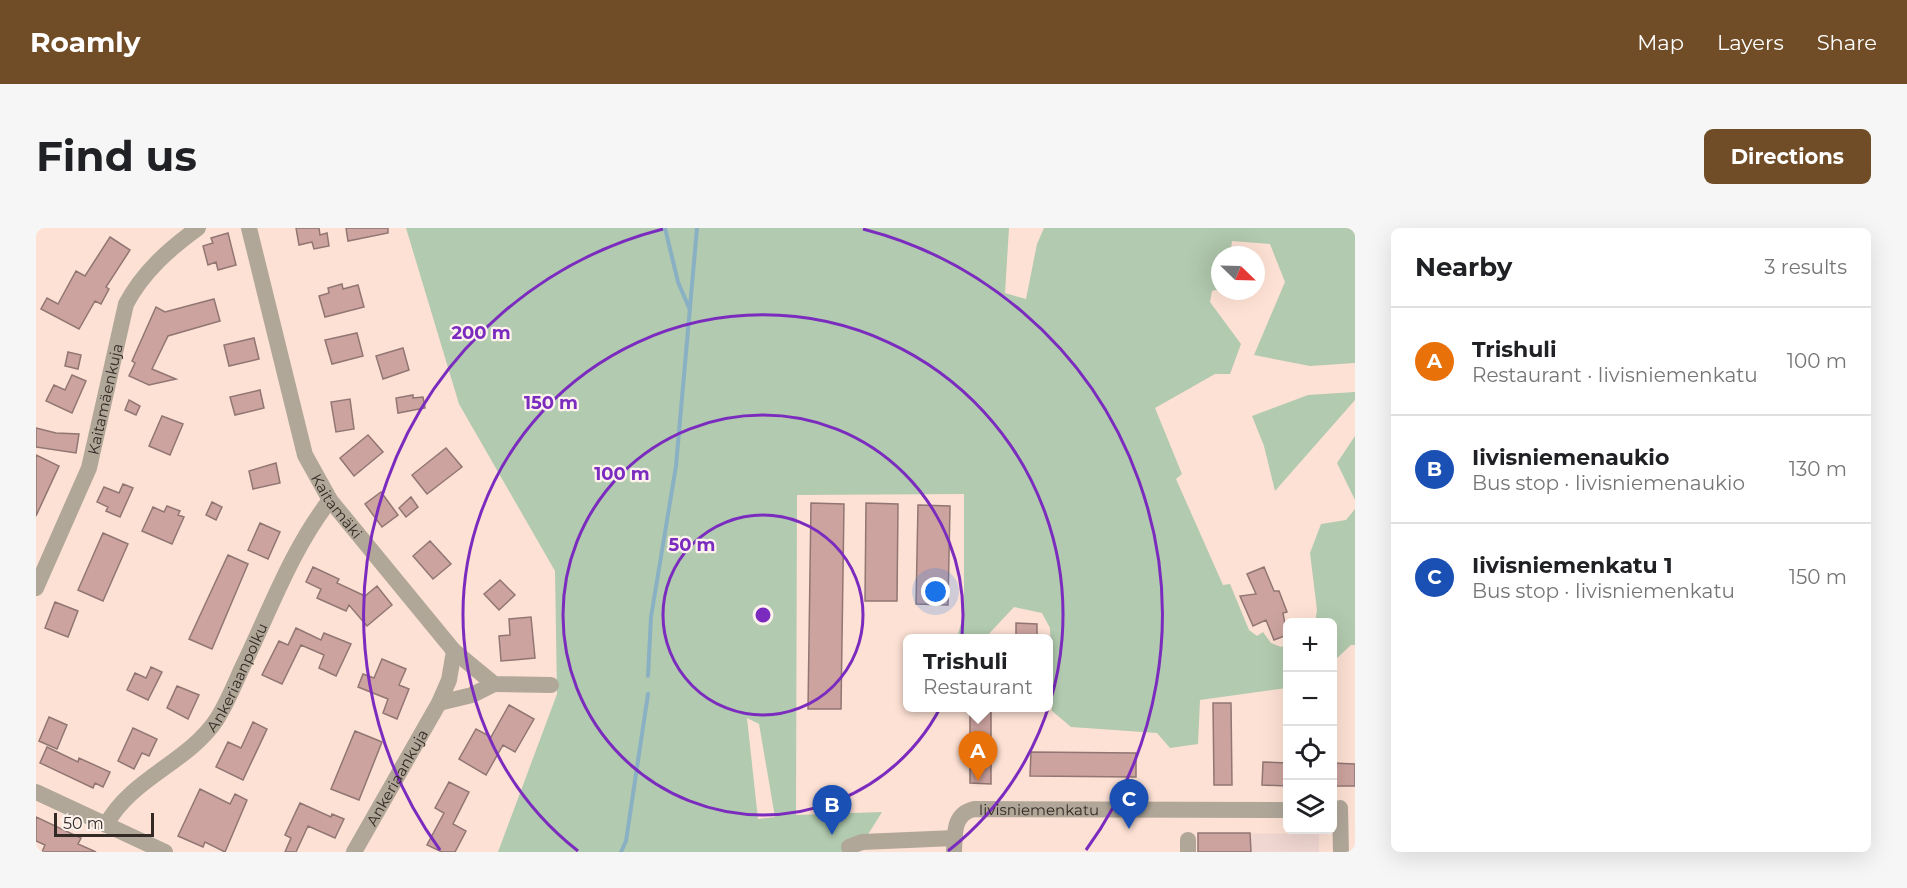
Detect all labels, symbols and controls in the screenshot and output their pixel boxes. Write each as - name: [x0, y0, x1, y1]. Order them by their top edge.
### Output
- text: Roamly: [30, 25, 140, 59]
- text: Map: [1637, 30, 1684, 55]
- text: Layers: [1717, 30, 1784, 55]
- text: Share: [1817, 30, 1877, 55]
- button: Directions: [1704, 129, 1871, 184]
- text: Find us: [36, 130, 197, 182]
- north arrow: [1211, 246, 1265, 300]
- text: Nearby: [1415, 251, 1512, 283]
- text: 3 results: [1764, 255, 1847, 279]
- text: 200 m: [451, 322, 511, 344]
- text: Trishuli: [1472, 336, 1557, 363]
- street label: Kaitamäenkuja: [83, 341, 126, 457]
- text: A: [1427, 349, 1442, 373]
- text: 100 m: [1787, 349, 1847, 373]
- text: Restaurant · Iivisniemenkatu: [1472, 363, 1758, 387]
- text: 150 m: [524, 392, 578, 414]
- text: Iivisniemenaukio: [1472, 444, 1669, 471]
- text: B: [1427, 457, 1442, 481]
- text: 130 m: [1789, 457, 1847, 481]
- text: 100 m: [594, 463, 650, 485]
- street label: Kaitamäki: [308, 470, 367, 542]
- text: Bus stop · Iivisniemenaukio: [1472, 471, 1745, 495]
- text: 50 m: [669, 534, 715, 556]
- text: Iivisniemenkatu 1: [1472, 552, 1673, 579]
- text: C: [1427, 565, 1442, 589]
- text: 150 m: [1789, 565, 1847, 589]
- your location: [921, 577, 950, 606]
- text: Bus stop · Iivisniemenkatu: [1472, 579, 1735, 603]
- centre of rings: [753, 605, 773, 625]
- map controls: [1283, 618, 1337, 834]
- button: +: [1283, 618, 1337, 672]
- street label: Ankeriaanpolku: [202, 620, 271, 735]
- popup: [903, 634, 1053, 712]
- text: Trishuli: [923, 648, 1008, 675]
- button: −: [1283, 672, 1337, 726]
- text: Restaurant: [923, 675, 1033, 699]
- street label: Ankeriaankuja: [362, 726, 432, 829]
- button: locate: [1283, 726, 1337, 780]
- pin: A: [958, 732, 998, 781]
- pin: C: [1110, 780, 1148, 829]
- button: layers: [1283, 780, 1337, 834]
- pin: B: [812, 786, 852, 835]
- street label: Iivisniemenkatu: [979, 800, 1099, 819]
- scale bar: [54, 810, 154, 838]
- text: 50 m: [63, 814, 104, 833]

